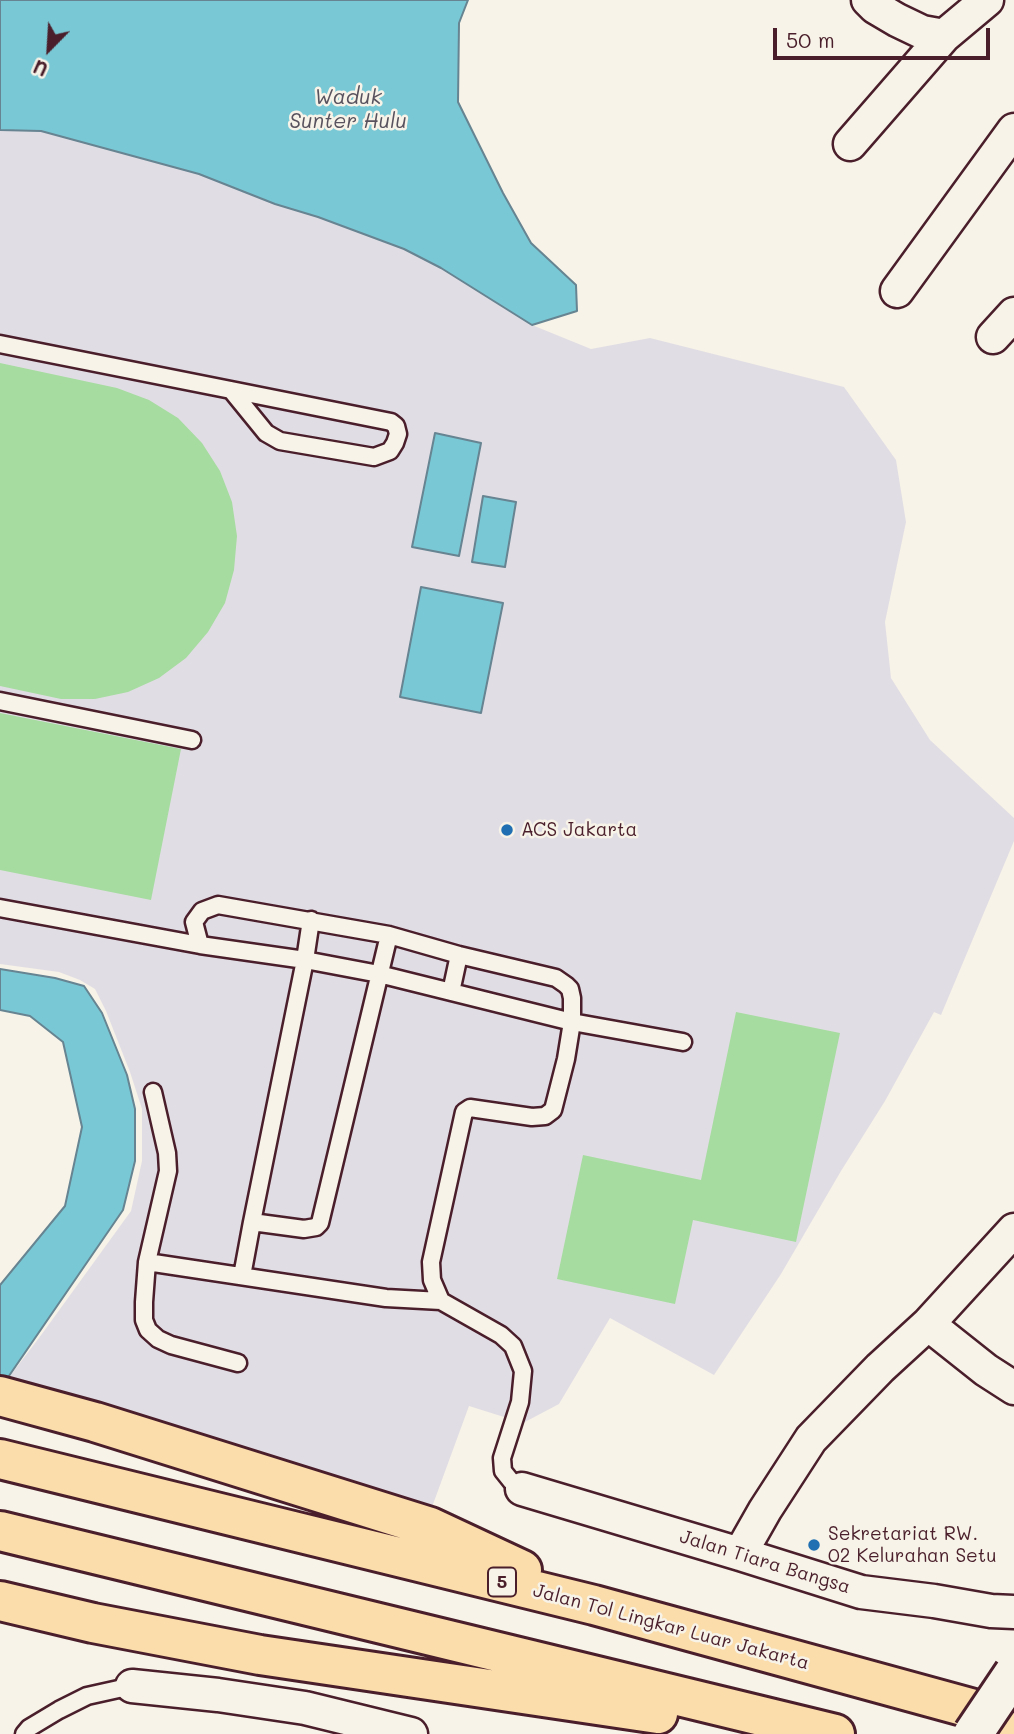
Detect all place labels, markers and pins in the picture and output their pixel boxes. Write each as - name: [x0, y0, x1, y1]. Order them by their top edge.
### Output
- place label: ACS Jakarta: [521, 819, 637, 841]
- marker: ACS Jakarta: [499, 822, 515, 838]
- place label: Sekretariat RW. 02 Kelurahan Setu: [828, 1523, 997, 1567]
- marker: Sekretariat RW. 02 Kelurahan Setu: [806, 1537, 822, 1553]

